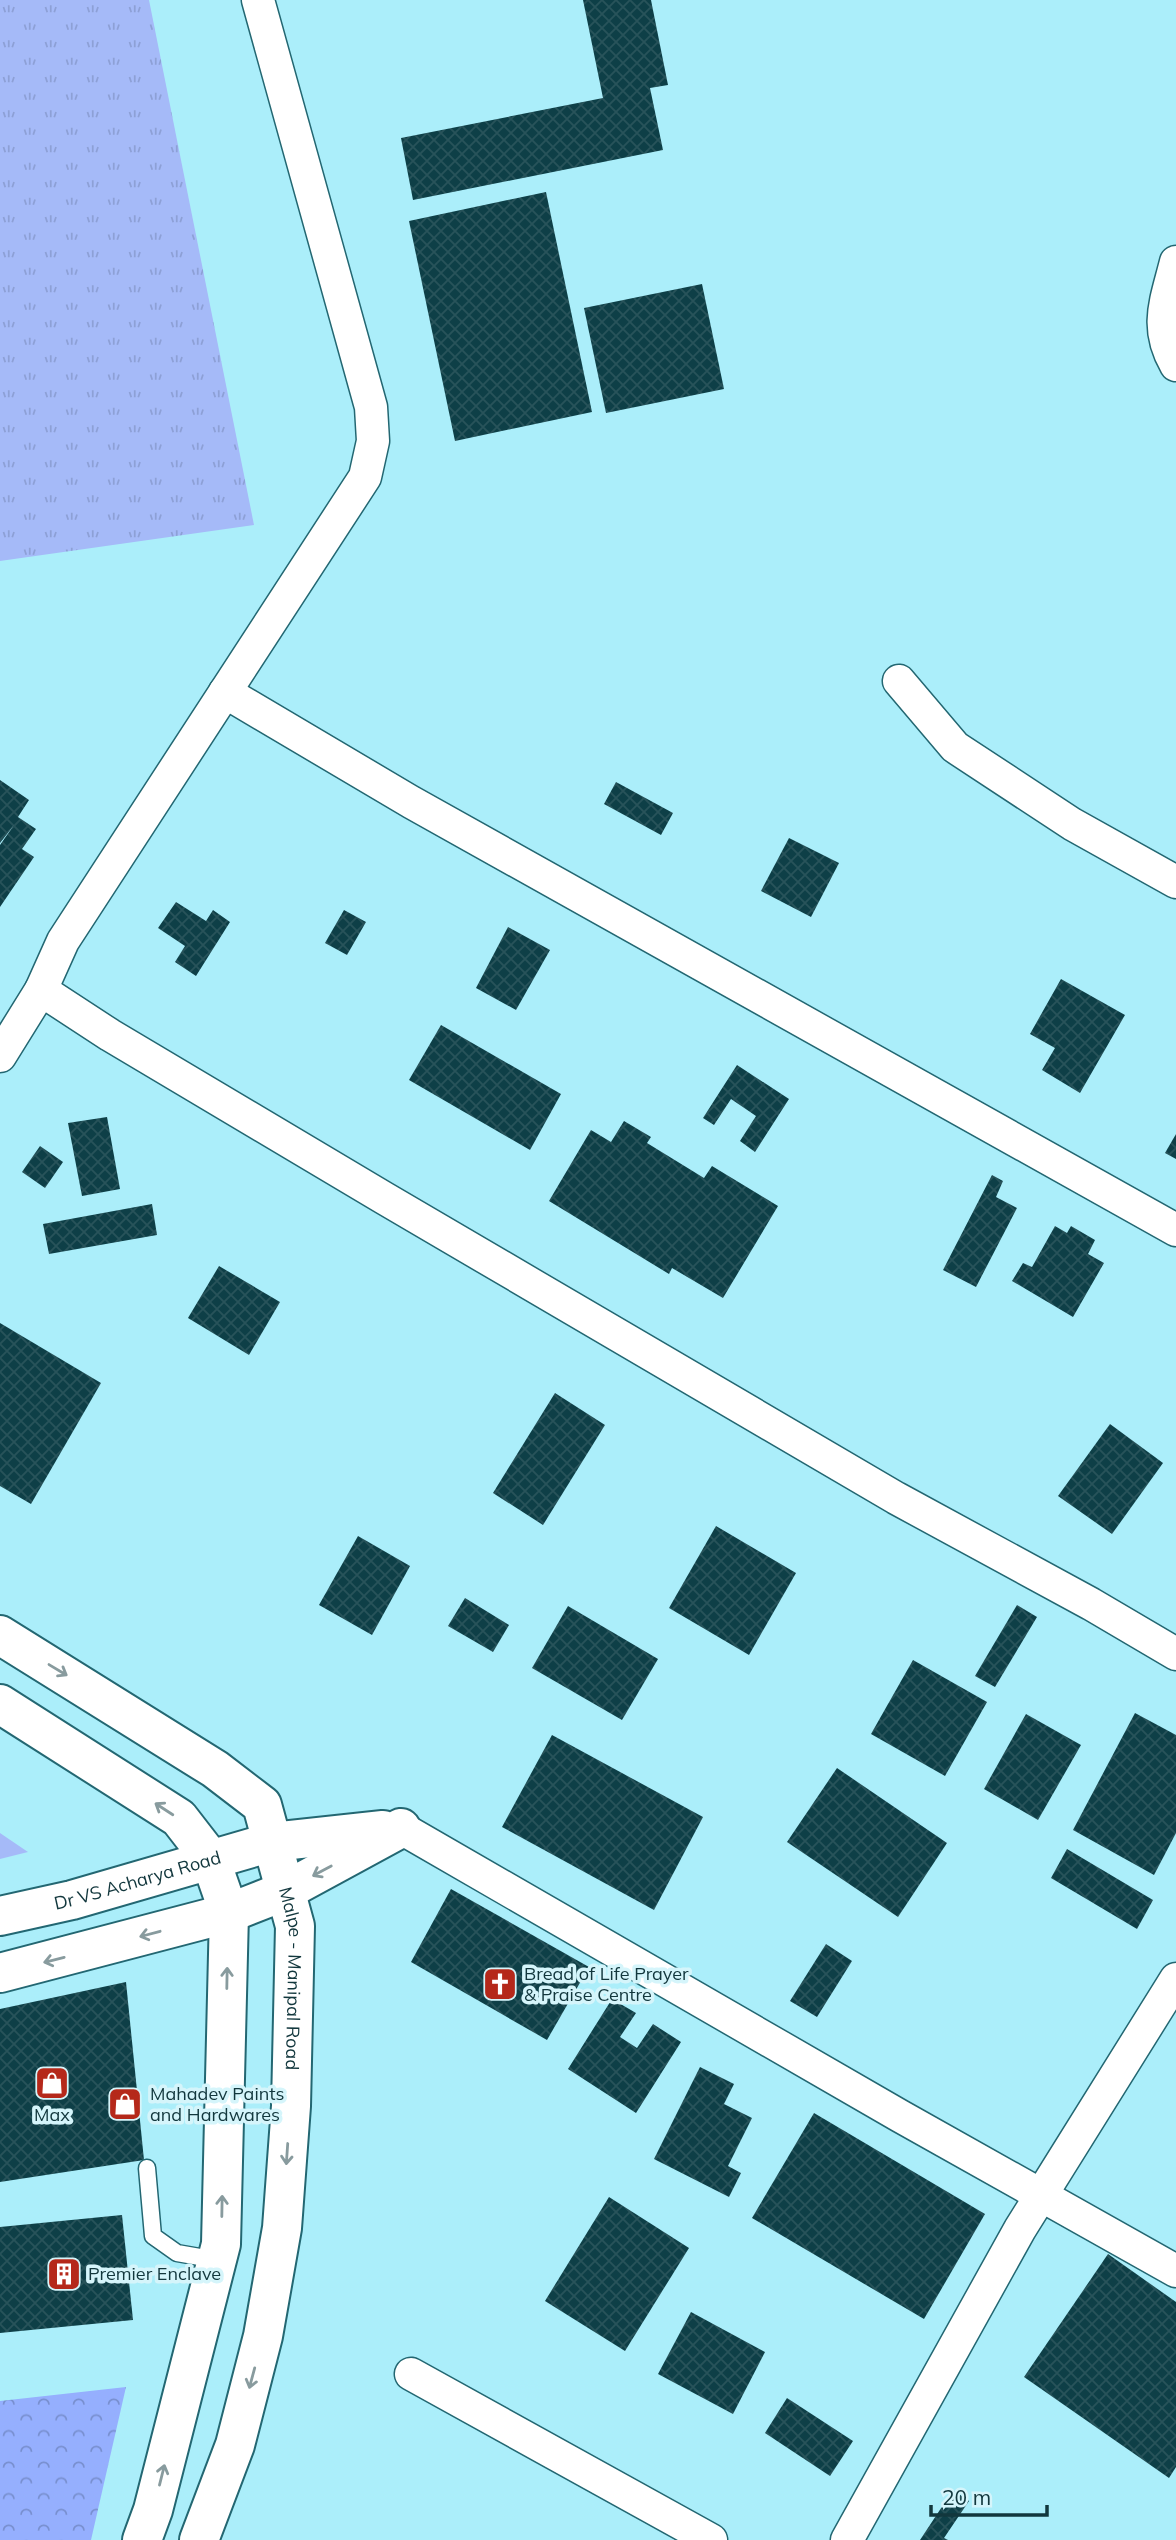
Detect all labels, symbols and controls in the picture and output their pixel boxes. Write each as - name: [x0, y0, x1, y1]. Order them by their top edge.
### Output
- one-way arrow: [48, 1663, 68, 1677]
- one-way arrow: [155, 1801, 175, 1815]
- street label: Dr VS Acharya Road: [52, 1845, 223, 1915]
- one-way arrow: [312, 1865, 333, 1879]
- street label: Malpe - Manipal Road: [274, 1884, 307, 2070]
- one-way arrow: [139, 1928, 162, 1941]
- one-way arrow: [43, 1954, 66, 1967]
- place label: Bread of Life Prayer & Praise Centre: [524, 1962, 689, 2006]
- church icon: Bread of Life Prayer & Praise Centre: [481, 1965, 519, 2003]
- one-way arrow: [221, 1967, 234, 1990]
- shop icon: Max: [33, 2064, 71, 2102]
- place label: Mahadev Paints and Hardwares: [150, 2082, 285, 2126]
- shop icon: Mahadev Paints and Hardwares: [106, 2085, 144, 2123]
- place label: Max: [34, 2103, 70, 2126]
- one-way arrow: [281, 2142, 294, 2165]
- one-way arrow: [215, 2195, 229, 2218]
- building icon: Premier Enclave: [45, 2255, 83, 2293]
- place label: Premier Enclave: [88, 2262, 221, 2285]
- one-way arrow: [245, 2366, 258, 2389]
- one-way arrow: [156, 2464, 169, 2487]
- scale bar: [931, 2474, 1046, 2518]
- text: 20 m: [942, 2484, 991, 2510]

